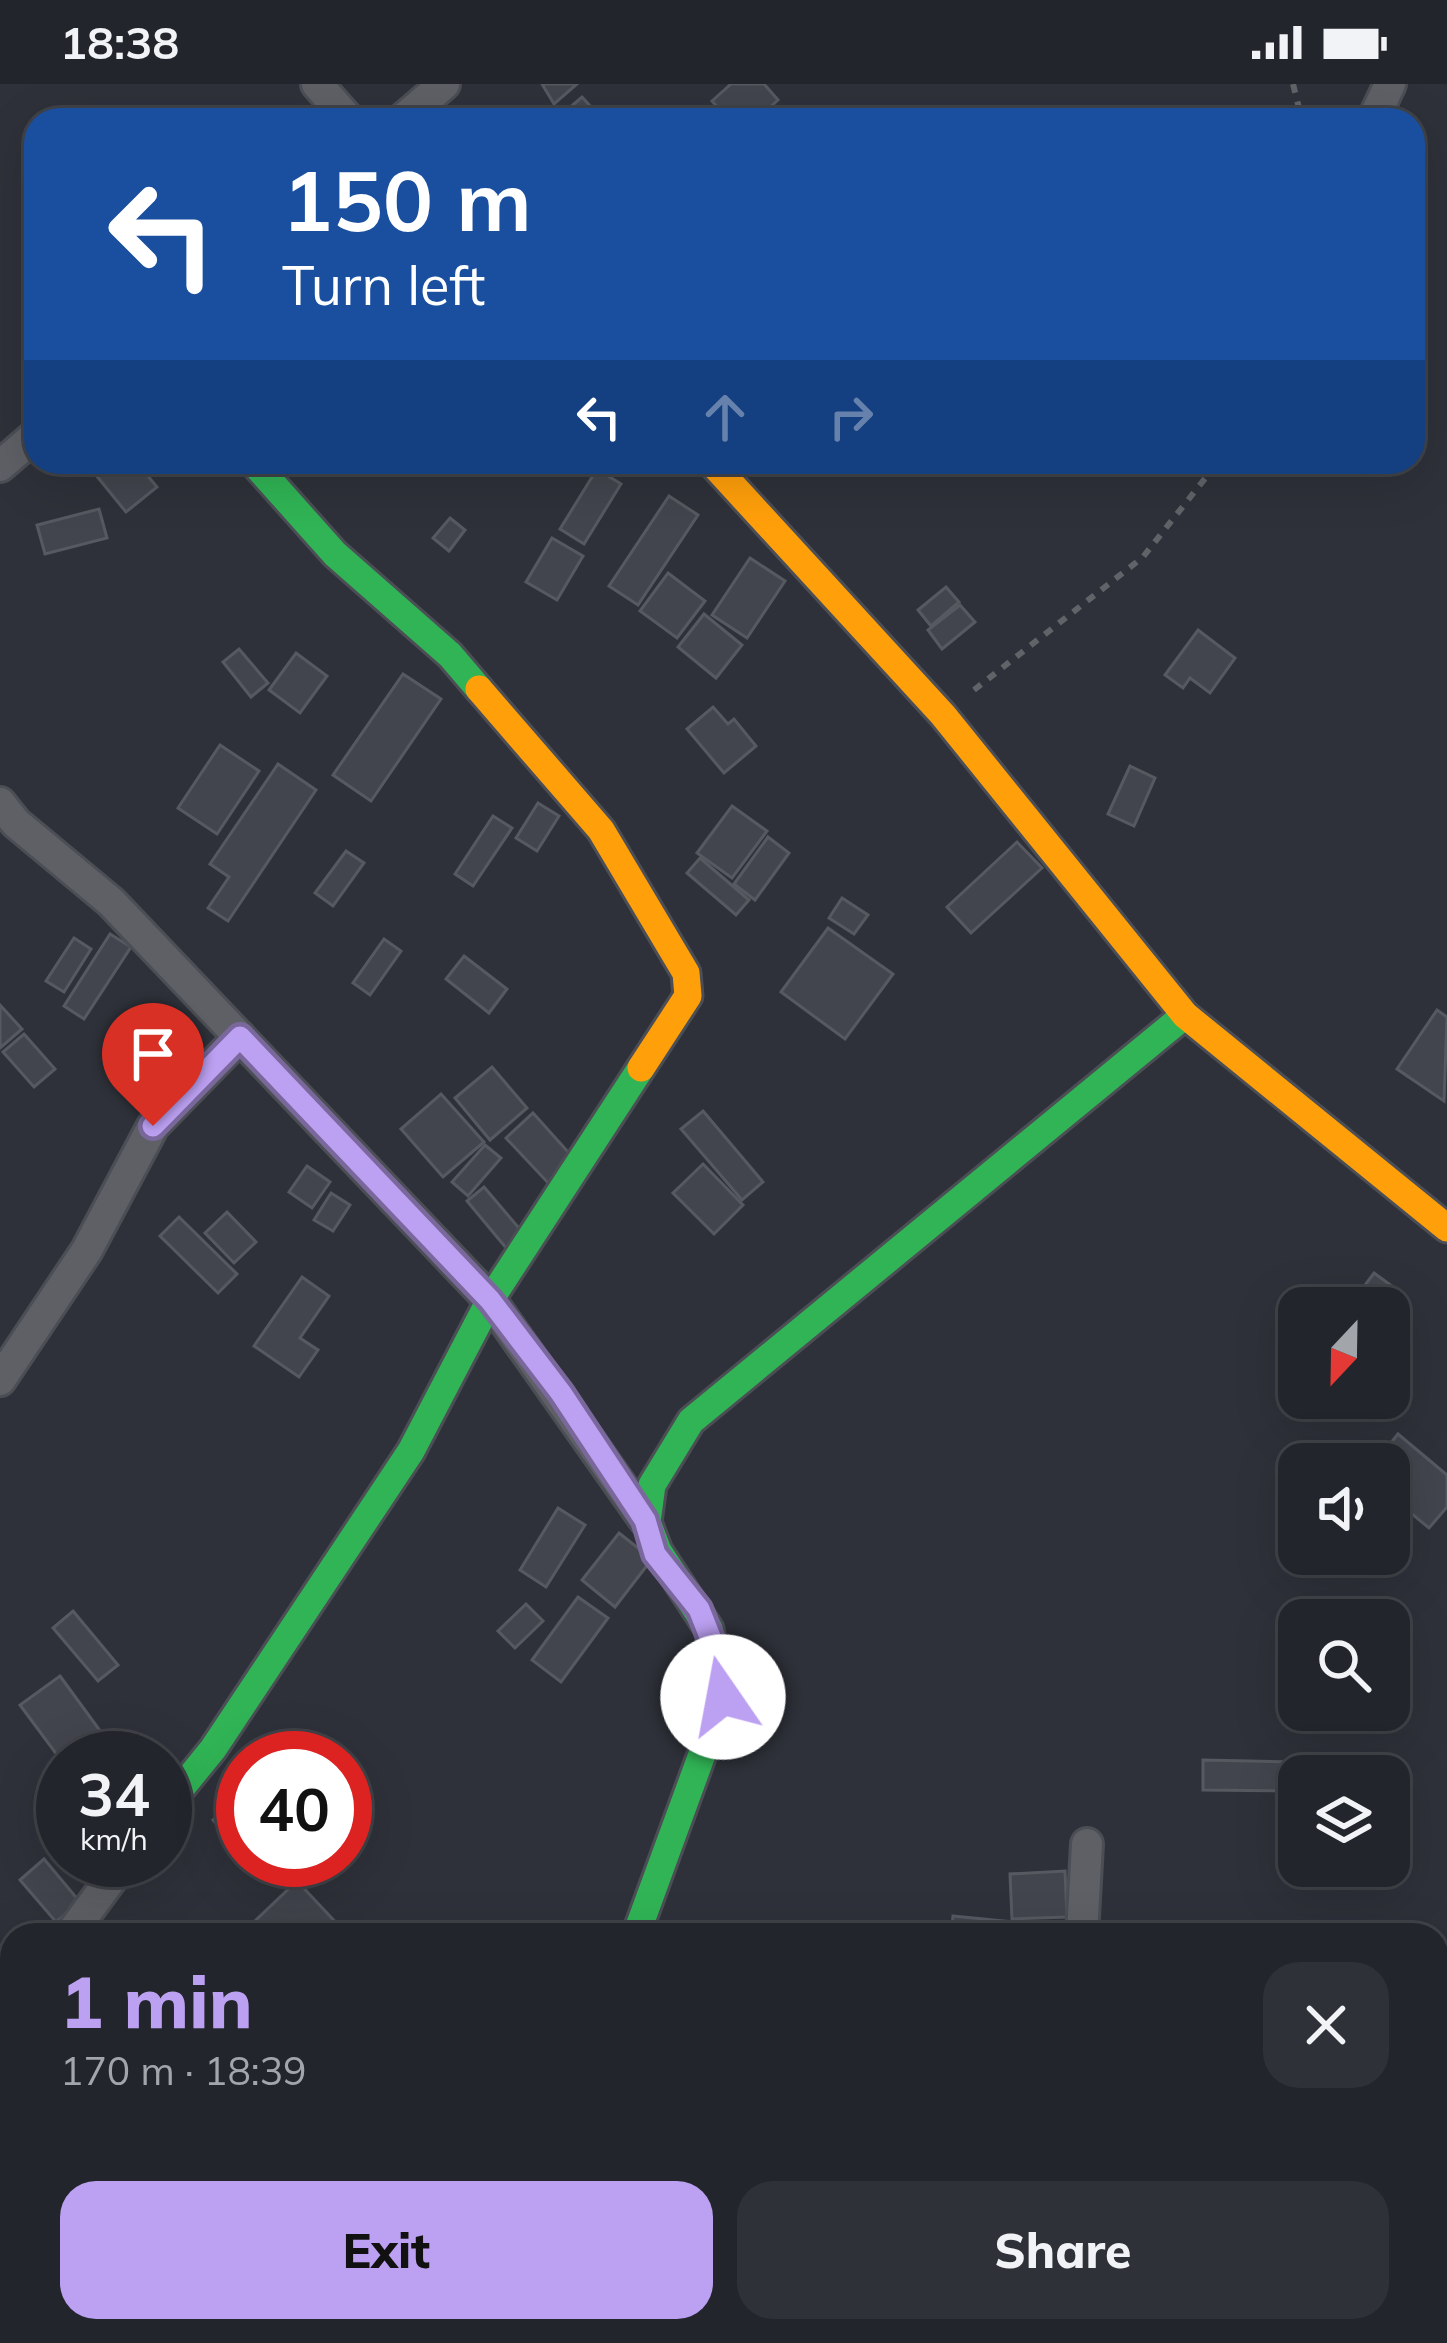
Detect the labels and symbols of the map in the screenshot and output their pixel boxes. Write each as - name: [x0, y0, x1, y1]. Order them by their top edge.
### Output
- pin: [102, 1003, 204, 1126]
- north arrow: [1278, 1287, 1410, 1419]
- position arrow: [660, 1634, 786, 1760]
- speed limit sign: 40: [216, 1731, 372, 1887]

